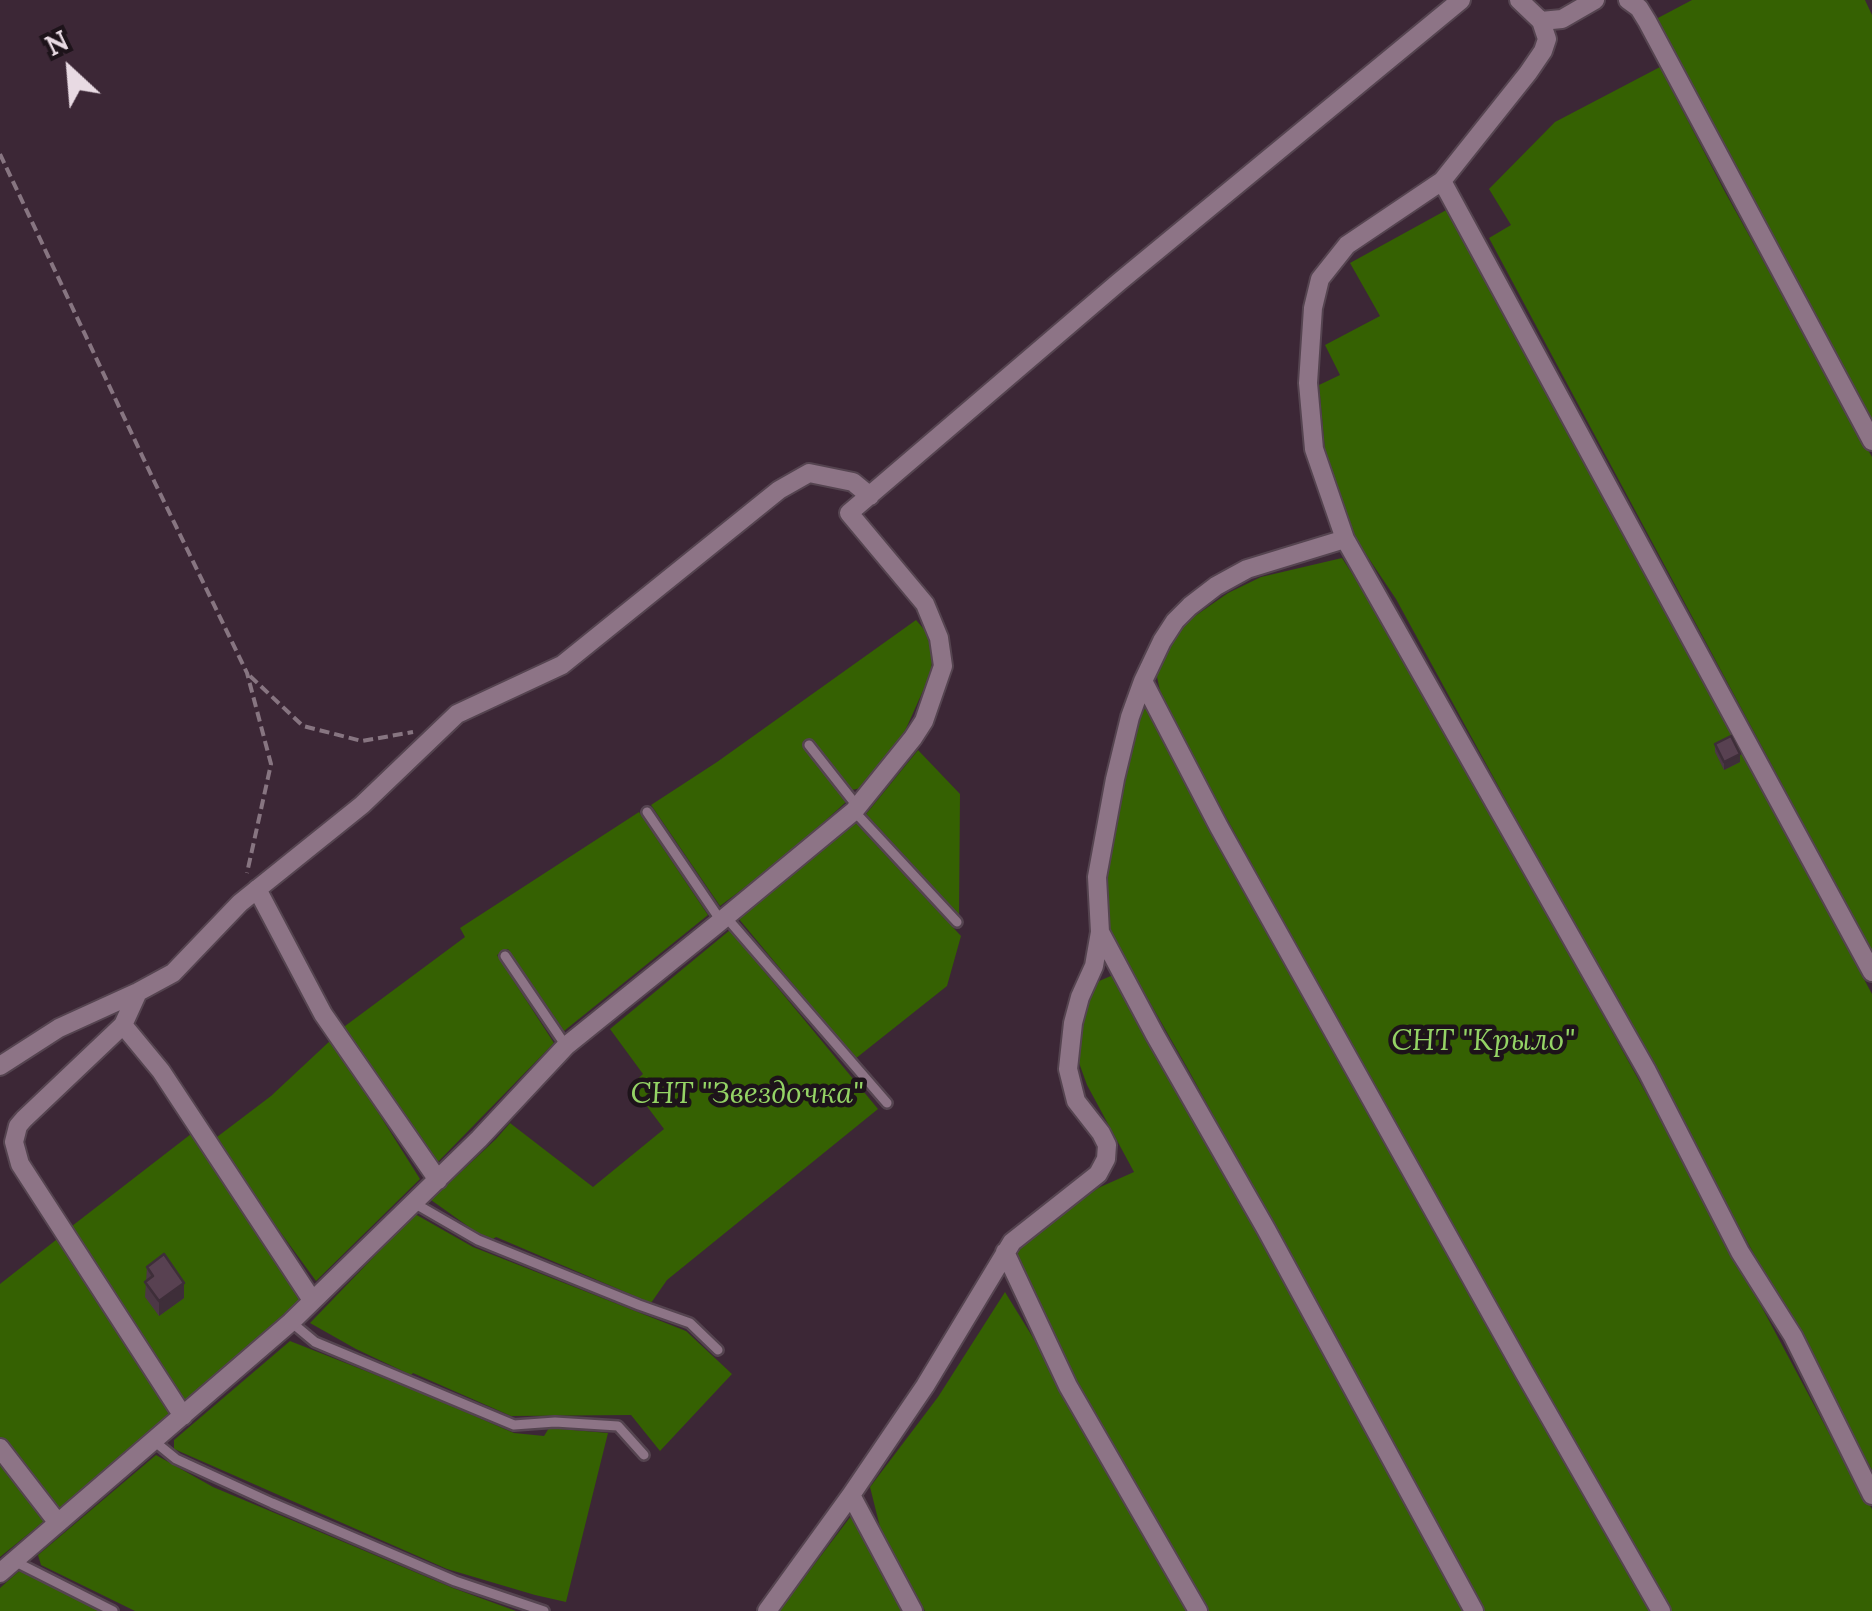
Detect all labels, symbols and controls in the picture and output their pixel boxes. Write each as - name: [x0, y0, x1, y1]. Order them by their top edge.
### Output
- north arrow: [20, 20, 120, 120]
- text: N: [39, 22, 74, 64]
- park label: СНТ "Крыло": [1391, 1023, 1575, 1059]
- park label: СНТ "Звездочка": [631, 1076, 863, 1112]

